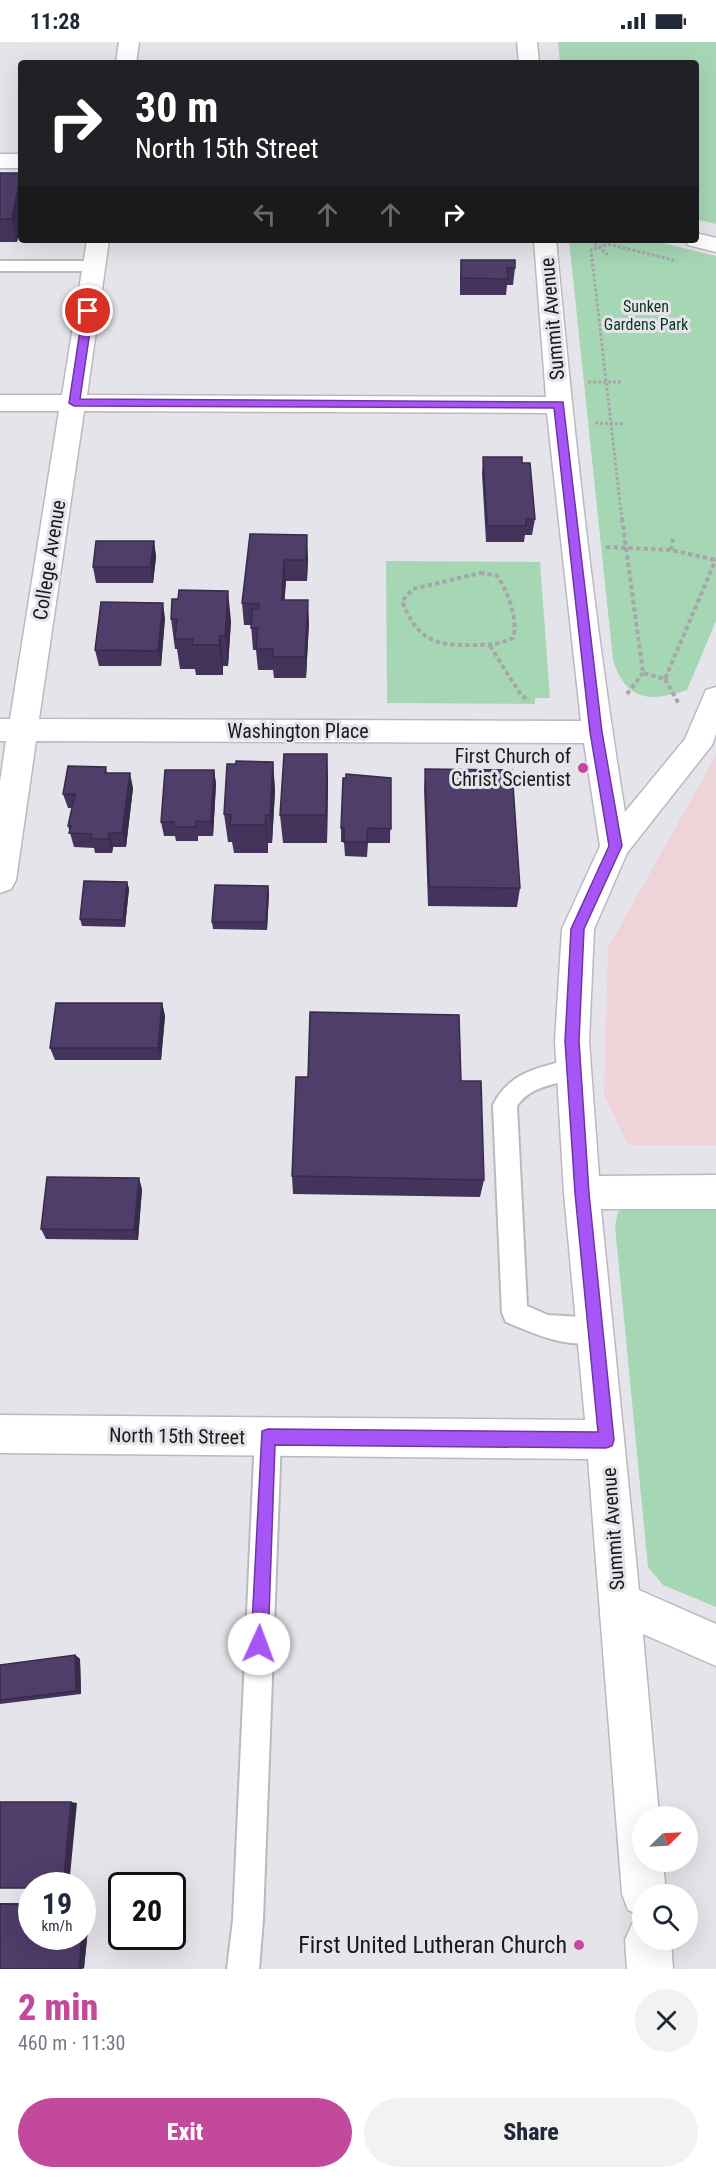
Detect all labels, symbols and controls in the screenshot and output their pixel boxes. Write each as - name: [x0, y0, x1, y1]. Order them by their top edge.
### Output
- text: 11:28: [30, 9, 81, 34]
- text: 30 m: [135, 83, 218, 132]
- icon: right: [36, 84, 114, 162]
- text: North 15th Street: [135, 133, 319, 165]
- icon: left: [248, 198, 281, 231]
- icon: ahead: [311, 198, 344, 231]
- icon: ahead: [374, 198, 407, 231]
- icon: right: [437, 198, 470, 231]
- street label: Summit Avenue: [535, 257, 569, 381]
- pin: [62, 285, 113, 336]
- icon: arrive: [71, 294, 104, 327]
- park label: Sunken Gardens Park: [604, 297, 689, 334]
- street label: College Avenue: [28, 498, 70, 622]
- street label: Washington Place: [227, 719, 369, 743]
- place label: First Church of Christ Scientist: [451, 744, 572, 791]
- marker: First Church of Christ Scientist: [576, 761, 590, 775]
- street label: North 15th Street: [109, 1423, 245, 1449]
- street label: Summit Avenue: [597, 1467, 629, 1591]
- position arrow: [227, 1612, 291, 1676]
- north arrow: [632, 1806, 698, 1872]
- map controls: [632, 1806, 698, 1950]
- speed limit sign: 20: [108, 1872, 186, 1950]
- button: search: [632, 1884, 698, 1950]
- text: 19: [42, 1886, 72, 1921]
- text: km/h: [42, 1917, 72, 1935]
- place label: First United Lutheran Church: [298, 1931, 567, 1959]
- marker: First United Lutheran Church: [572, 1938, 586, 1952]
- text: 2 min: [18, 1987, 98, 2029]
- button: close: [635, 1989, 698, 2052]
- text: 460 m · 11:30: [18, 2031, 125, 2055]
- button: Exit: [18, 2098, 352, 2167]
- button: Share: [364, 2098, 698, 2167]

